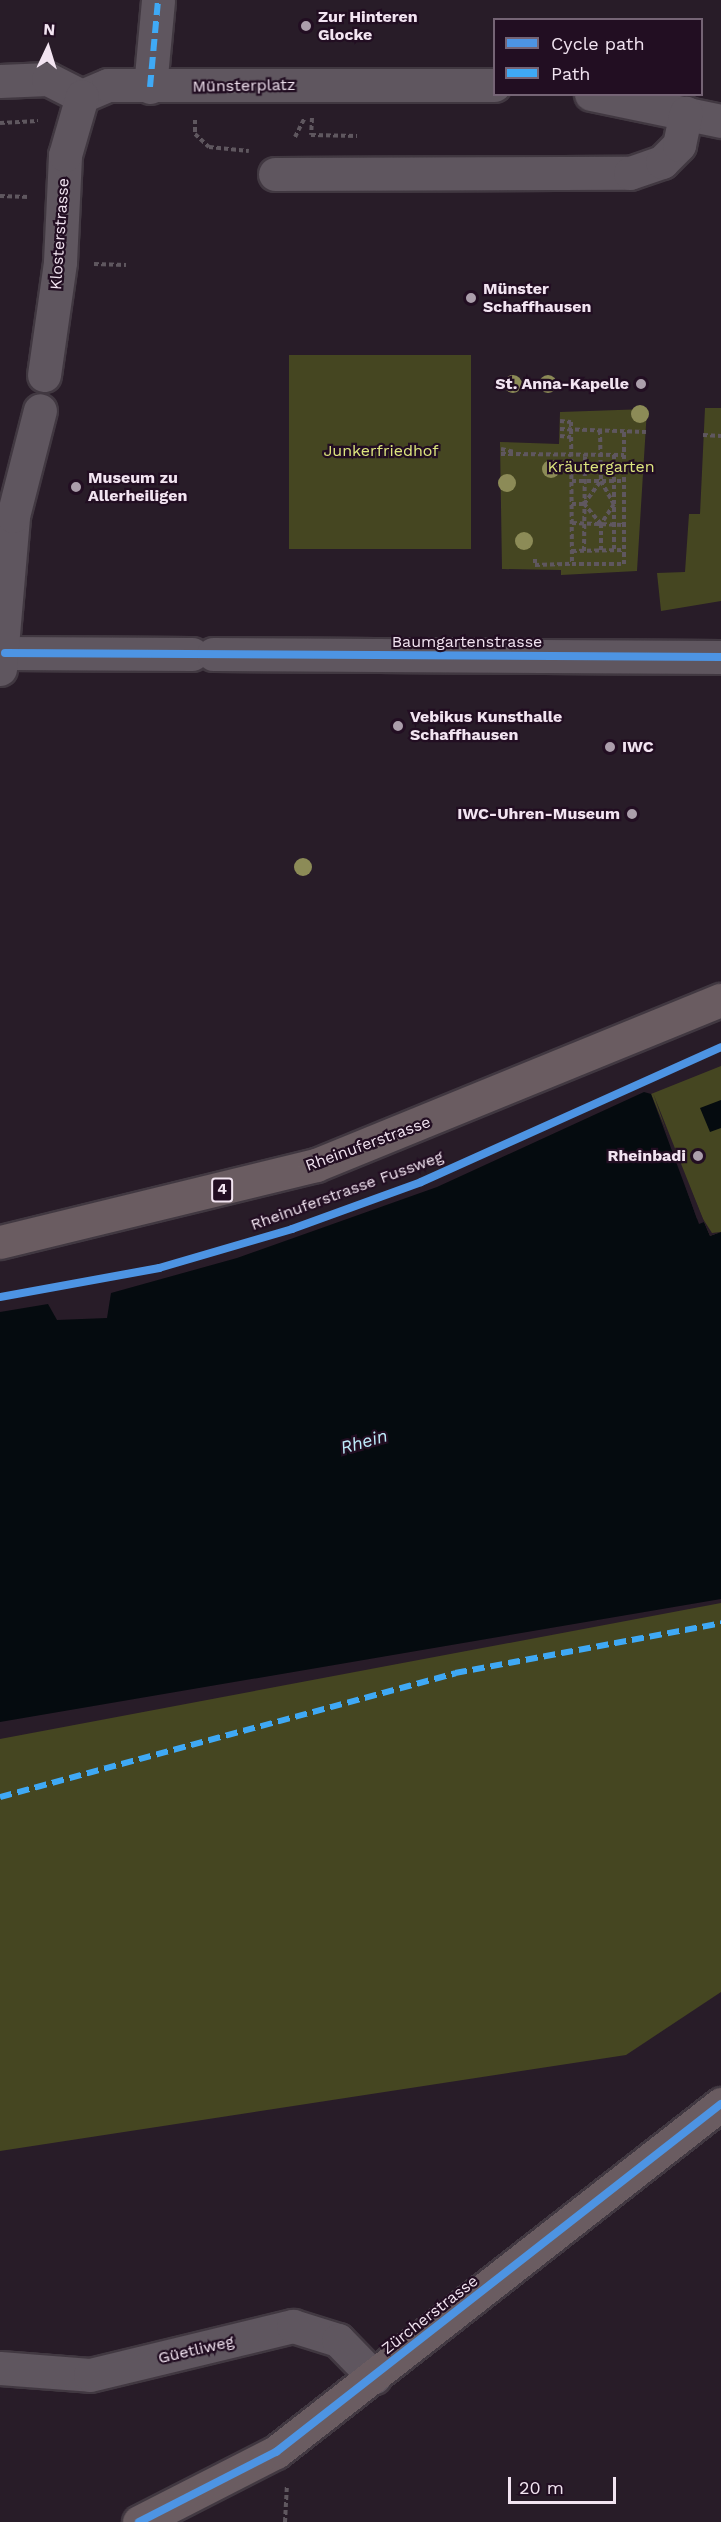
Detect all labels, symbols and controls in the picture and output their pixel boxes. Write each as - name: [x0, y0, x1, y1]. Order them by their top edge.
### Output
- place label: Zur Hinteren Glocke: [318, 7, 418, 45]
- north arrow: [18, 18, 78, 78]
- legend: [493, 18, 703, 96]
- marker: Zur Hinteren Glocke: [299, 19, 313, 33]
- text: N: [43, 20, 56, 39]
- text: Cycle path: [551, 33, 645, 54]
- text: Path: [551, 63, 591, 84]
- street label: Münsterplatz: [192, 76, 296, 96]
- street label: Klosterstrasse: [47, 177, 73, 291]
- place label: Münster Schaffhausen: [483, 279, 591, 317]
- marker: Münster Schaffhausen: [464, 291, 478, 305]
- place label: St. Anna-Kapelle: [495, 374, 629, 394]
- marker: St. Anna-Kapelle: [634, 377, 648, 391]
- park label: Junkerfriedhof: [323, 441, 439, 461]
- park label: Kräutergarten: [547, 457, 655, 477]
- place label: Museum zu Allerheiligen: [88, 468, 187, 506]
- marker: Museum zu Allerheiligen: [69, 480, 83, 494]
- street label: Baumgartenstrasse: [392, 632, 542, 652]
- place label: Vebikus Kunsthalle Schaffhausen: [410, 707, 562, 745]
- marker: Vebikus Kunsthalle Schaffhausen: [391, 719, 405, 733]
- place label: IWC: [622, 737, 654, 757]
- marker: IWC: [603, 740, 617, 754]
- place label: IWC-Uhren-Museum: [457, 804, 620, 824]
- marker: IWC-Uhren-Museum: [625, 807, 639, 821]
- street label: Rheinuferstrasse: [303, 1112, 433, 1176]
- place label: Rheinbadi: [607, 1146, 686, 1166]
- street label: Rheinuferstrasse Fussweg: [248, 1147, 446, 1235]
- marker: Rheinbadi: [691, 1149, 705, 1163]
- road number: 4: [210, 1178, 234, 1202]
- water label: Rhein: [338, 1425, 390, 1459]
- street label: Zürcherstrasse: [378, 2271, 482, 2359]
- street label: Güetliweg: [156, 2332, 236, 2368]
- scale bar: [511, 2465, 619, 2503]
- text: 20 m: [519, 2477, 564, 2498]

